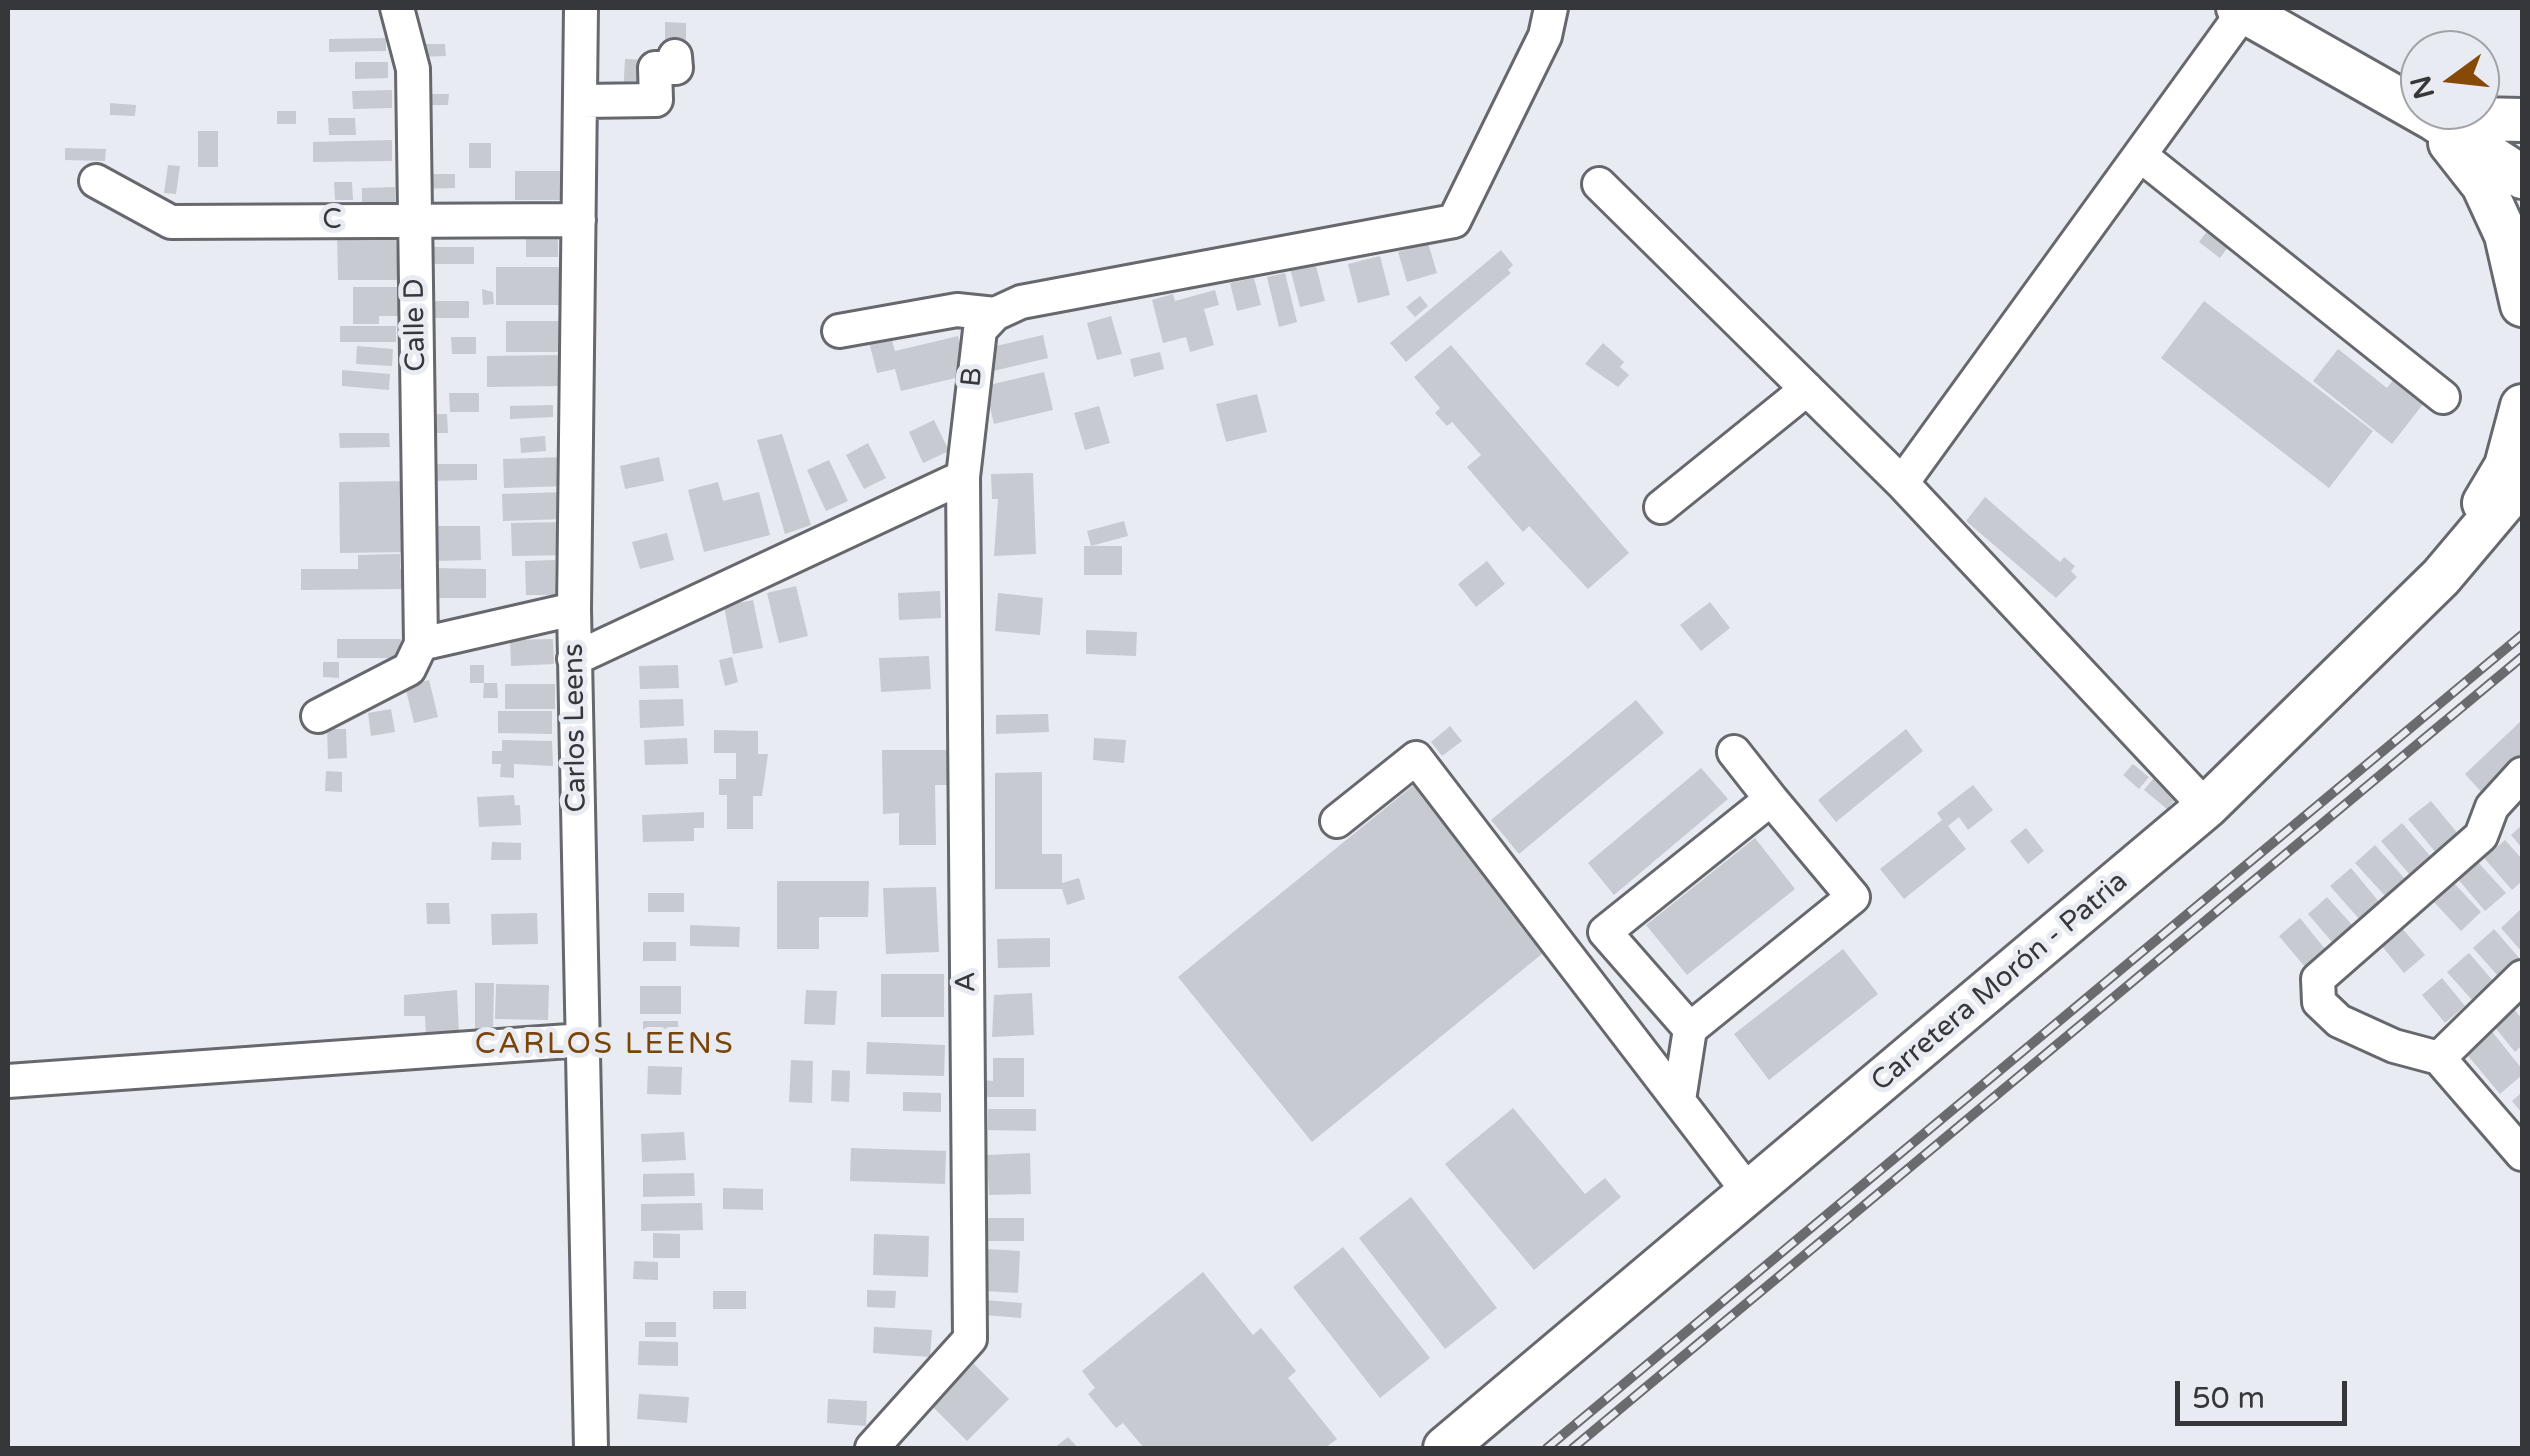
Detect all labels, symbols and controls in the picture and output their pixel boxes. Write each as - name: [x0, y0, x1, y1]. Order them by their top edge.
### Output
- north arrow: [2400, 30, 2500, 130]
- text: N: [2404, 72, 2442, 103]
- street label: C: [322, 204, 342, 238]
- street label: Calle D: [398, 278, 434, 372]
- street label: B: [955, 366, 991, 388]
- street label: Carlos Leens: [558, 643, 594, 813]
- street label: Carretera Morón - Patria: [1865, 865, 2135, 1099]
- street label: A: [950, 971, 984, 993]
- district label: CARLOS LEENS: [475, 1027, 735, 1063]
- scale bar: [2180, 1361, 2352, 1423]
- text: 50 m: [2192, 1380, 2265, 1417]

